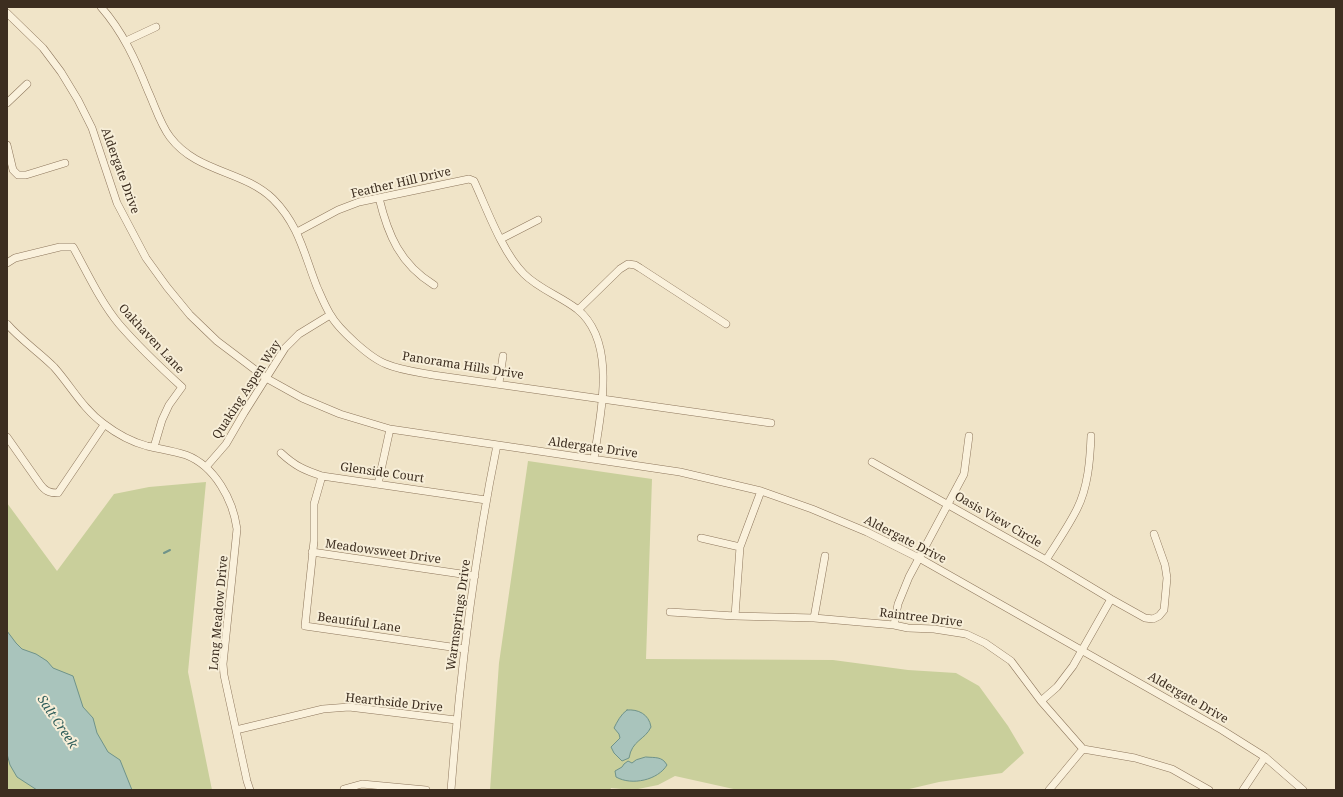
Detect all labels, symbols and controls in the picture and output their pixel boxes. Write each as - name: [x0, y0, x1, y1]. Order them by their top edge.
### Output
- street label: Aldergate Drive: [98, 126, 142, 216]
- street label: Feather Hill Drive: [350, 164, 452, 202]
- street label: Oakhaven Lane: [115, 301, 187, 377]
- street label: Quaking Aspen Way: [210, 338, 284, 442]
- street label: Panorama Hills Drive: [401, 349, 525, 383]
- street label: Aldergate Drive: [547, 435, 639, 461]
- street label: Glenside Court: [339, 460, 425, 486]
- street label: Oasis View Circle: [952, 489, 1044, 551]
- street label: Aldergate Drive: [862, 513, 948, 567]
- street label: Meadowsweet Drive: [324, 537, 442, 567]
- street label: Long Meadow Drive: [207, 555, 231, 671]
- street label: Warmsprings Drive: [444, 559, 474, 671]
- street label: Raintree Drive: [879, 606, 963, 630]
- street label: Beautiful Lane: [316, 610, 402, 636]
- street label: Aldergate Drive: [1145, 669, 1231, 727]
- street label: Hearthside Drive: [345, 691, 443, 715]
- water label: Salt Creek: [34, 692, 80, 752]

